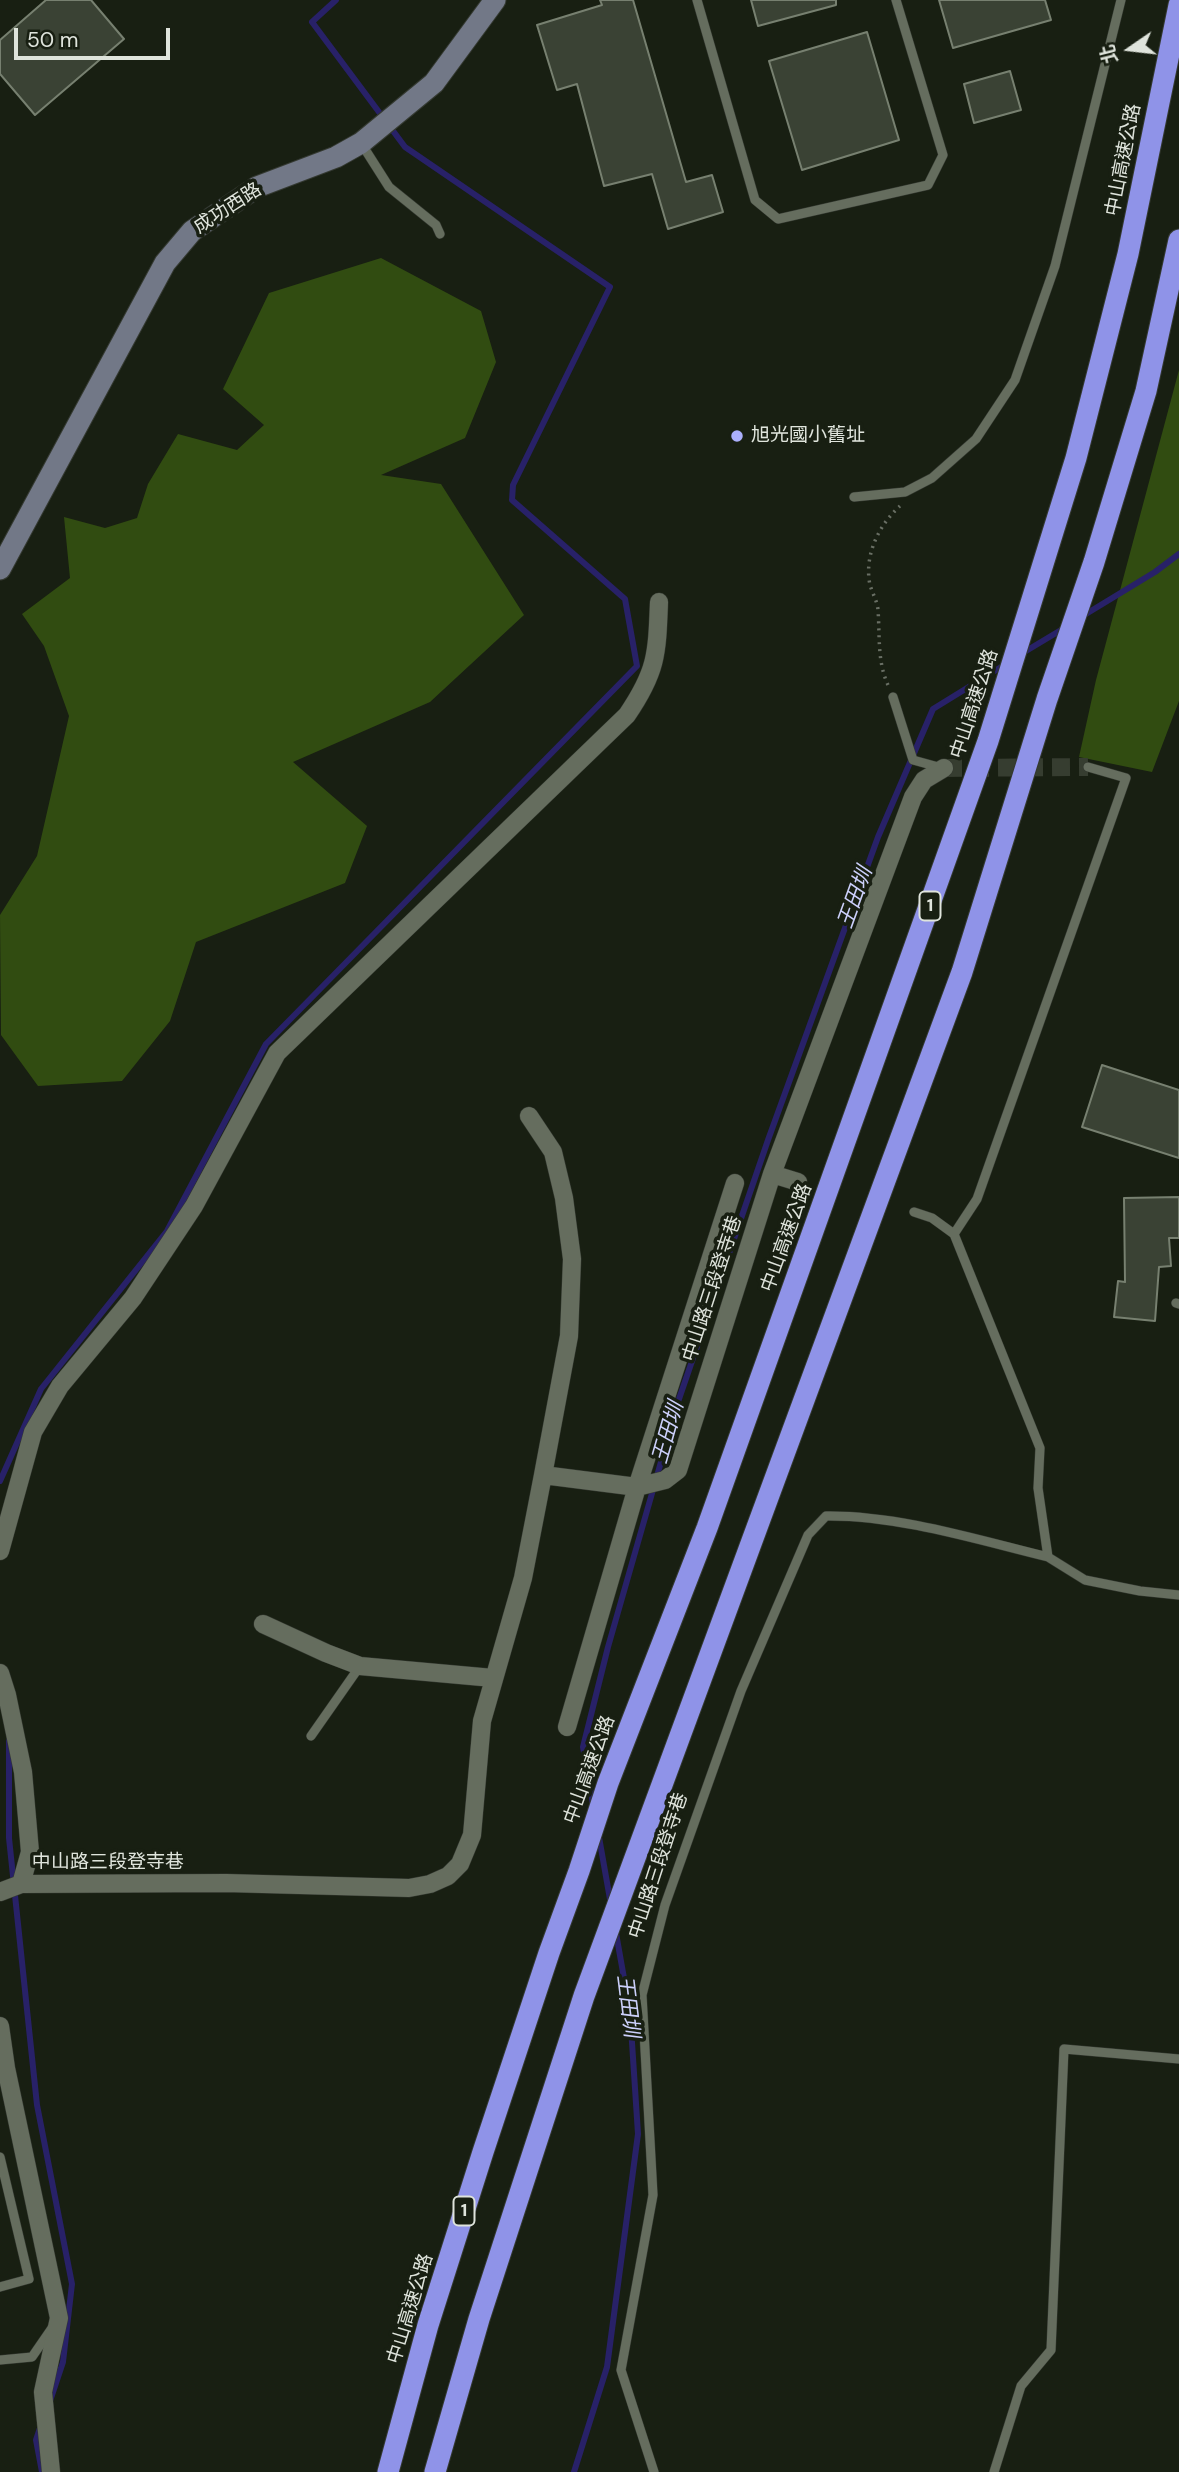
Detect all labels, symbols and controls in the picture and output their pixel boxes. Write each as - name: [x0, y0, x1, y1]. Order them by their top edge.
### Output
- scale bar: [18, 14, 173, 58]
- north arrow: [1095, 14, 1165, 84]
- text: 50 m: [27, 26, 78, 54]
- text: 北: [1095, 42, 1124, 66]
- street label: 中山高速公路: [1102, 102, 1146, 218]
- street label: 成功西路: [190, 179, 266, 239]
- place label: 旭光國小舊址: [751, 425, 865, 447]
- marker: 旭光國小舊址: [729, 428, 745, 444]
- street label: 中山高速公路: [947, 646, 1003, 762]
- water label: 王田圳: [833, 864, 879, 932]
- road number: 1: [920, 891, 940, 920]
- street label: 中山高速公路: [757, 1181, 817, 1295]
- street label: 中山路三段登寺巷: [679, 1213, 747, 1365]
- water label: 王田圳: [648, 1399, 690, 1467]
- street label: 中山高速公路: [560, 1713, 620, 1827]
- street label: 中山路三段登寺巷: [625, 1790, 693, 1942]
- street label: 中山路三段登寺巷: [32, 1852, 184, 1874]
- water label: 王田圳: [611, 1973, 643, 2039]
- road number: 1: [454, 2196, 475, 2225]
- street label: 中山高速公路: [383, 2251, 439, 2367]

